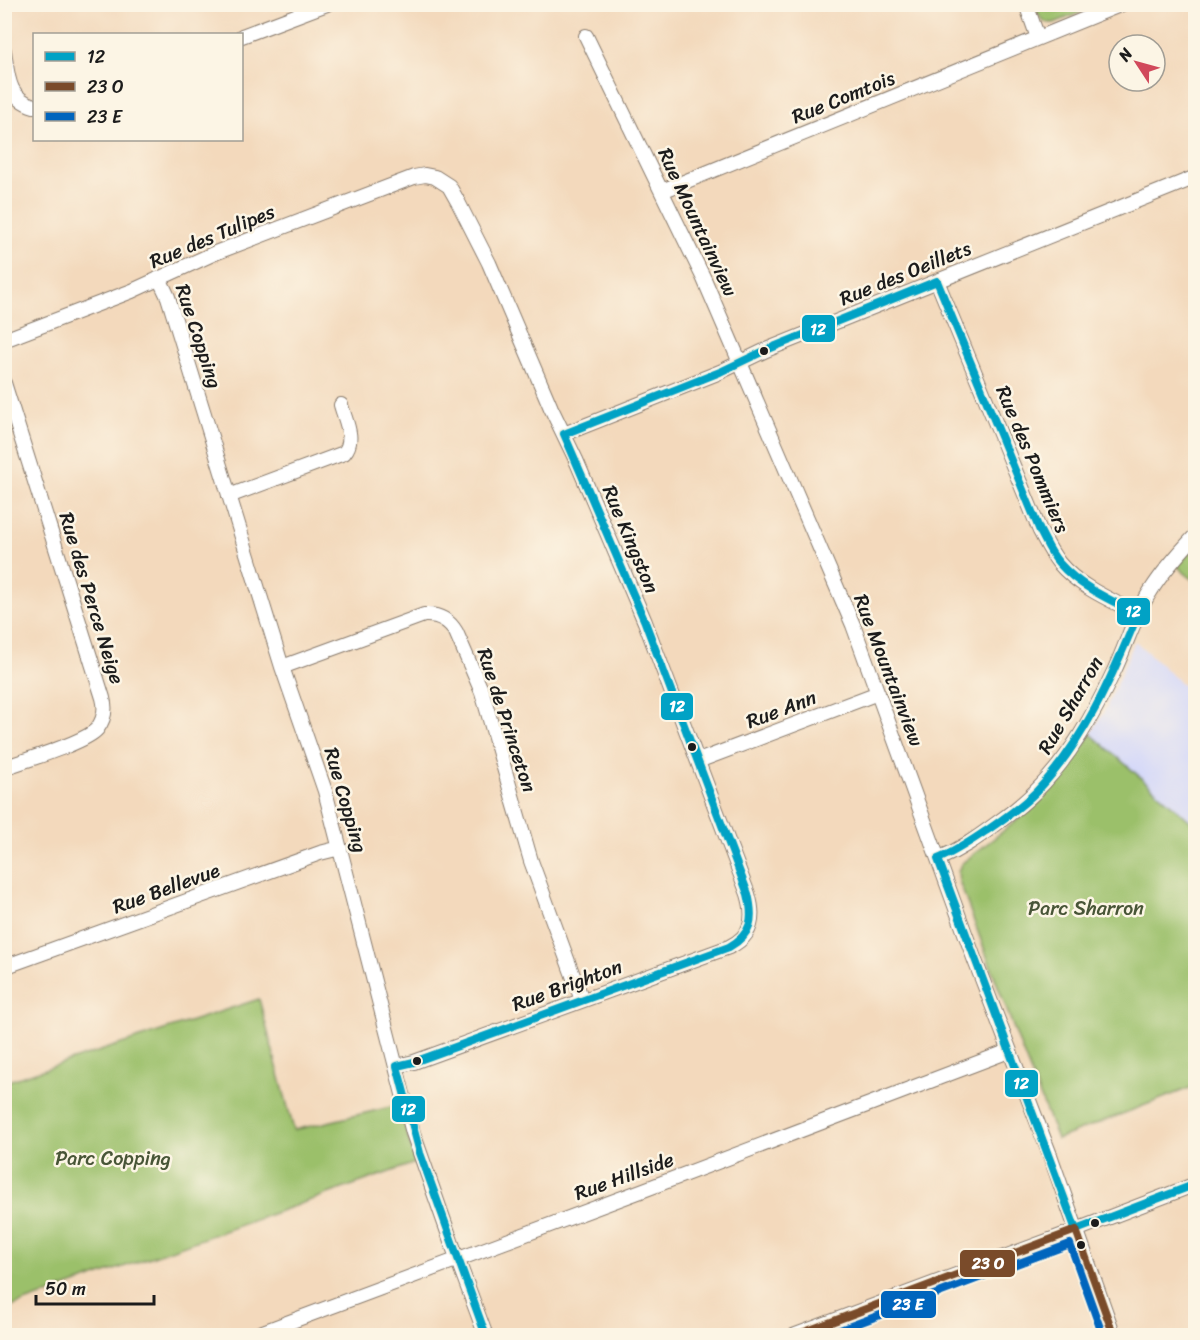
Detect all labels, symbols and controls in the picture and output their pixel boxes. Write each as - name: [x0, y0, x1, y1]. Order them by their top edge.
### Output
- legend: [33, 33, 243, 141]
- north arrow: [1107, 33, 1167, 93]
- text: 12: [87, 41, 105, 73]
- text: N: [1110, 41, 1141, 68]
- street label: Rue Comtois: [786, 61, 901, 134]
- text: 23 O: [87, 71, 124, 103]
- text: 23 E: [87, 101, 123, 133]
- street label: Rue Mountainview: [648, 142, 747, 303]
- street label: Rue des Tulipes: [144, 194, 281, 279]
- street label: Rue des Oeillets: [834, 231, 977, 316]
- street label: Rue Copping: [165, 279, 232, 393]
- line badge: 12: [801, 314, 836, 343]
- text: 12: [810, 315, 827, 344]
- unlabelled marker: [758, 345, 770, 357]
- street label: Rue des Pommiers: [986, 380, 1080, 539]
- street label: Rue Kingston: [592, 480, 669, 599]
- street label: Rue des Perce Neige: [49, 508, 134, 689]
- street label: Rue Mountainview: [843, 589, 934, 752]
- line badge: 12: [1116, 597, 1151, 626]
- text: 12: [1125, 597, 1142, 626]
- street label: Rue de Princeton: [467, 643, 546, 797]
- street label: Rue Sharron: [1028, 649, 1113, 761]
- street label: Rue Ann: [741, 680, 822, 739]
- line badge: 12: [660, 692, 694, 721]
- text: 12: [669, 692, 686, 721]
- unlabelled marker: [686, 741, 698, 753]
- street label: Rue Copping: [314, 743, 377, 857]
- street label: Rue Bellevue: [107, 853, 225, 924]
- park label: Parc Sharron: [1028, 891, 1144, 926]
- street label: Rue Brighton: [507, 949, 627, 1022]
- unlabelled marker: [411, 1055, 423, 1067]
- line badge: 12: [1004, 1069, 1039, 1098]
- text: 12: [1013, 1069, 1030, 1098]
- line badge: 12: [391, 1095, 426, 1123]
- text: 12: [400, 1095, 417, 1124]
- park label: Parc Copping: [55, 1141, 171, 1176]
- street label: Rue Hillside: [569, 1142, 679, 1211]
- unlabelled marker: [1089, 1217, 1101, 1229]
- unlabelled marker: [1075, 1239, 1087, 1251]
- line badge: 23 O: [959, 1249, 1016, 1278]
- text: 23 O: [971, 1249, 1005, 1278]
- scale bar: [36, 1268, 154, 1306]
- text: 50 m: [45, 1273, 86, 1305]
- line badge: 23 E: [880, 1290, 937, 1319]
- text: 23 E: [891, 1290, 925, 1319]

